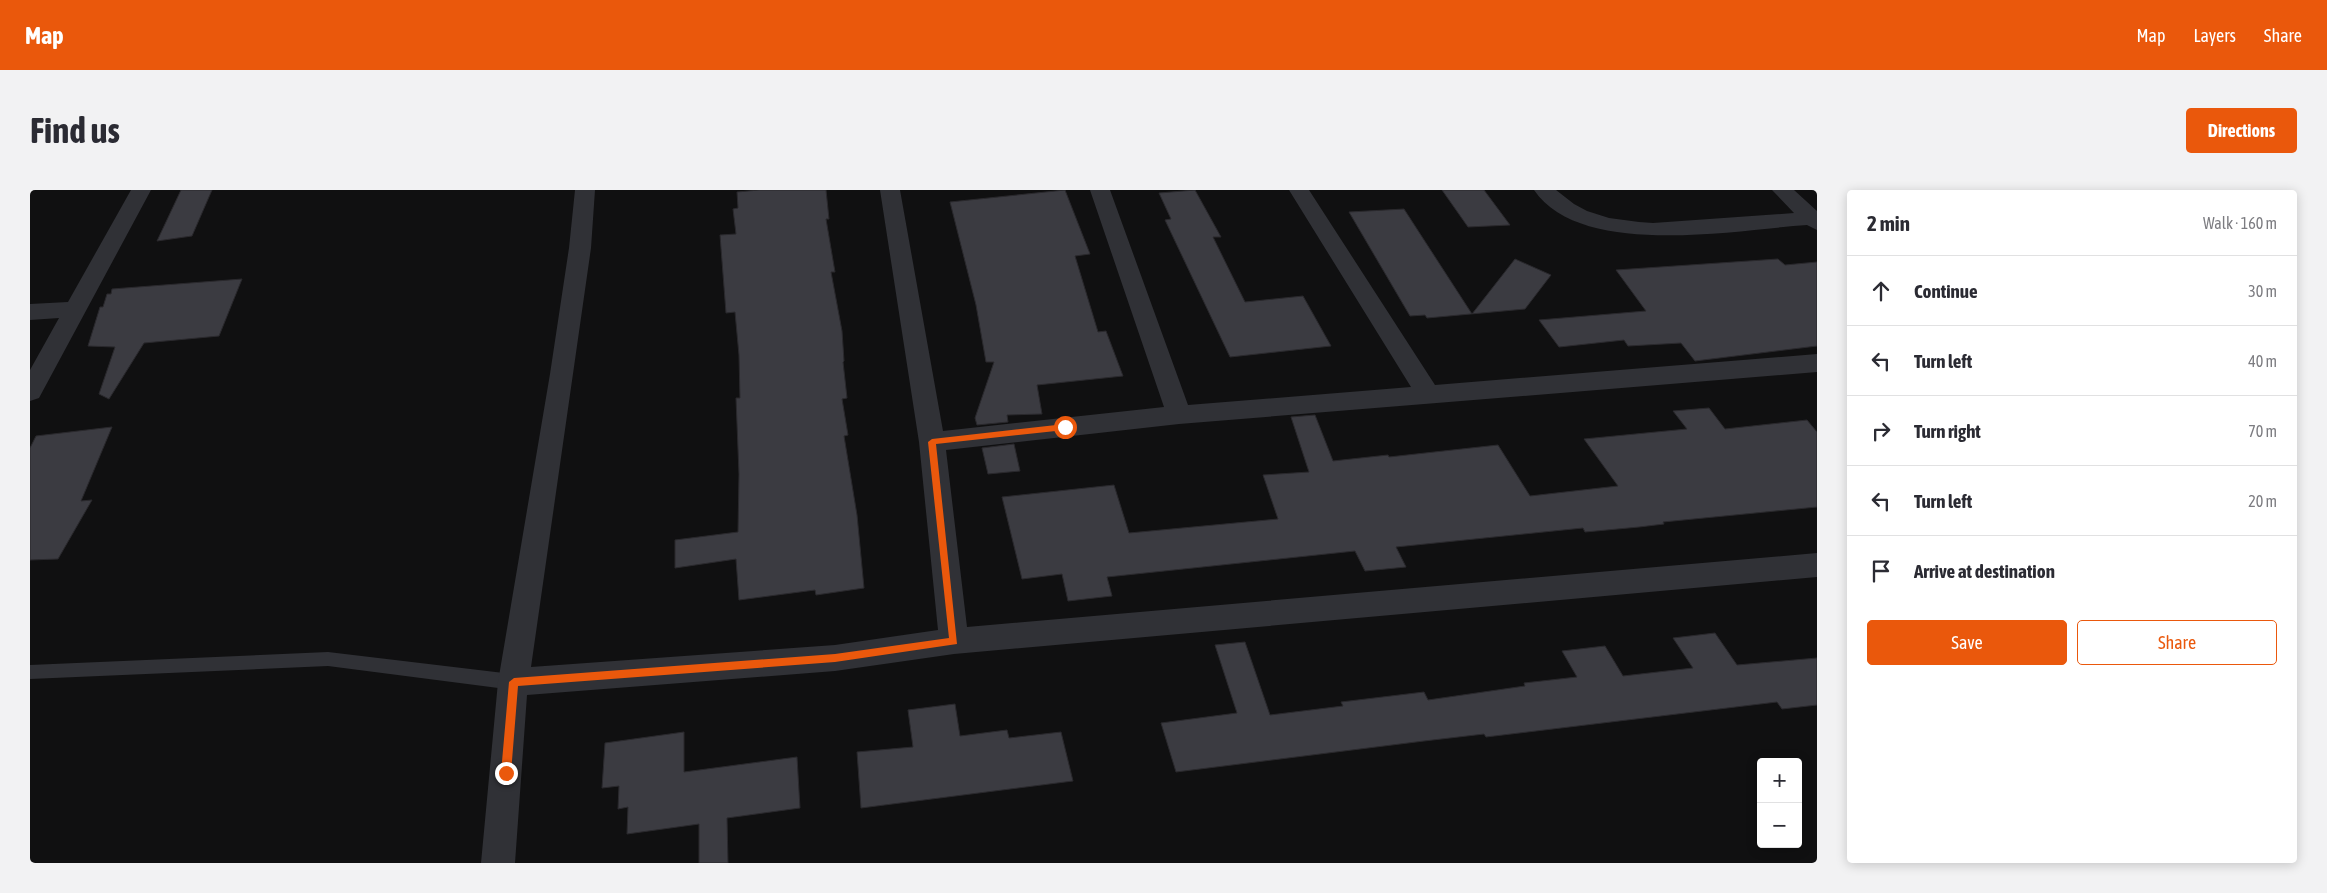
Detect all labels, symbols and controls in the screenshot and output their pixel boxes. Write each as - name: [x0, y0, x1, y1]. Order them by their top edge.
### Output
- text: Map: [25, 22, 64, 49]
- text: Map: [2136, 25, 2165, 46]
- text: Layers: [2193, 25, 2236, 46]
- text: Share: [2264, 25, 2302, 46]
- button: Directions: [2186, 108, 2297, 153]
- text: Find us: [30, 110, 120, 150]
- text: 2 min: [1867, 211, 1910, 235]
- text: Walk · 160 m: [2203, 214, 2277, 232]
- icon: ahead: [1867, 277, 1895, 305]
- text: Continue: [1914, 280, 1978, 302]
- text: 30 m: [2248, 282, 2277, 300]
- icon: left: [1867, 347, 1895, 375]
- text: Turn left: [1914, 350, 1972, 372]
- text: 40 m: [2248, 352, 2277, 370]
- route start: [1054, 416, 1077, 439]
- icon: right: [1867, 417, 1895, 445]
- text: Turn right: [1914, 420, 1981, 442]
- text: 70 m: [2248, 422, 2277, 440]
- icon: left: [1867, 487, 1895, 515]
- text: Turn left: [1914, 490, 1972, 512]
- text: 20 m: [2248, 492, 2277, 510]
- icon: arrive: [1867, 557, 1895, 585]
- text: Arrive at destination: [1914, 560, 2055, 582]
- button: Save: [1867, 620, 2067, 665]
- button: Share: [2077, 620, 2277, 665]
- map controls: [1757, 758, 1802, 848]
- button: +: [1757, 758, 1802, 803]
- route end: [495, 762, 518, 785]
- button: −: [1757, 803, 1802, 848]

